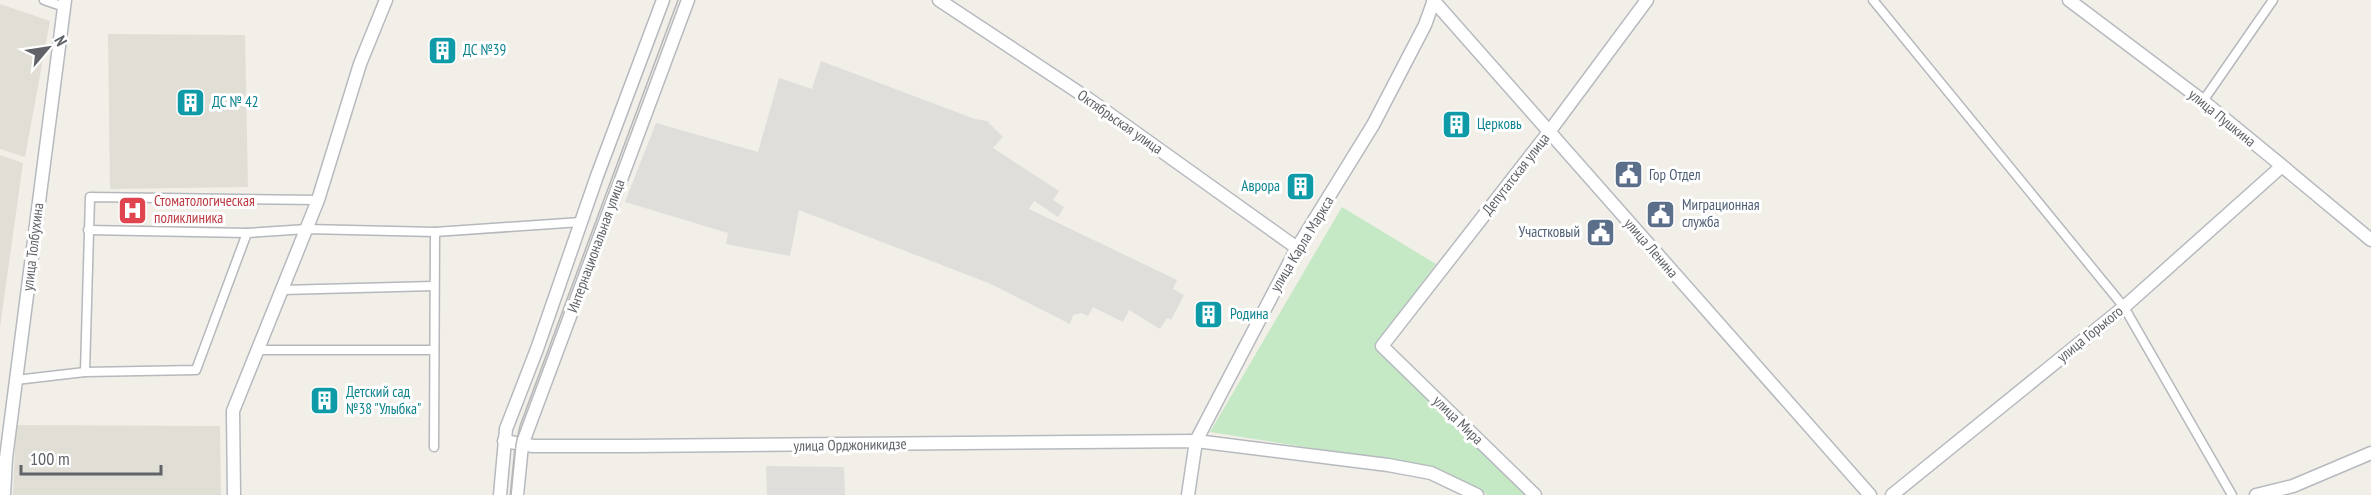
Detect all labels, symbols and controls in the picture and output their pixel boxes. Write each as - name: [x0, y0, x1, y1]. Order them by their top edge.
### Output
- north arrow: [18, 18, 78, 78]
- text: N: [50, 32, 72, 49]
- building icon: ДС №39: [426, 34, 458, 66]
- place label: ДС №39: [463, 40, 506, 59]
- street label: Октябрьская улица: [1074, 85, 1167, 158]
- street label: улица Пушкина: [2185, 85, 2260, 151]
- building icon: ДС № 42: [175, 86, 207, 118]
- place label: ДС № 42: [212, 92, 259, 111]
- building icon: Церковь: [1440, 108, 1472, 140]
- place label: Церковь: [1477, 114, 1522, 133]
- street label: Депутатская улица: [1478, 129, 1553, 218]
- public building icon: Гор Отдел: [1612, 159, 1644, 191]
- place label: Гор Отдел: [1649, 165, 1701, 184]
- building icon: Аврора: [1285, 170, 1317, 202]
- street label: Интернациональная улица: [563, 176, 629, 315]
- place label: Аврора: [1241, 176, 1280, 195]
- place label: Стоматологическая поликлиника: [154, 191, 255, 227]
- street label: улица Карла Маркса: [1266, 192, 1338, 295]
- hospital icon: Стоматологическая поликлиника: [117, 194, 149, 226]
- place label: Миграционная служба: [1682, 195, 1760, 231]
- public building icon: Миграционная служба: [1645, 198, 1677, 230]
- street label: улица Толбухина: [18, 202, 47, 292]
- street label: улица Ленина: [1620, 214, 1683, 282]
- public building icon: Участковый: [1585, 216, 1617, 248]
- place label: Участковый: [1518, 222, 1580, 241]
- building icon: Родина: [1193, 298, 1225, 330]
- street label: улица Горького: [2053, 301, 2127, 366]
- place label: Родина: [1230, 304, 1269, 323]
- place label: Детский сад №38 "Улыбка": [346, 382, 421, 418]
- building icon: Детский сад №38 "Улыбка": [309, 385, 341, 417]
- street label: улица Мира: [1429, 391, 1487, 448]
- street label: улица Орджоникидзе: [793, 434, 907, 455]
- scale bar: [21, 438, 160, 476]
- text: 100 m: [30, 447, 70, 470]

